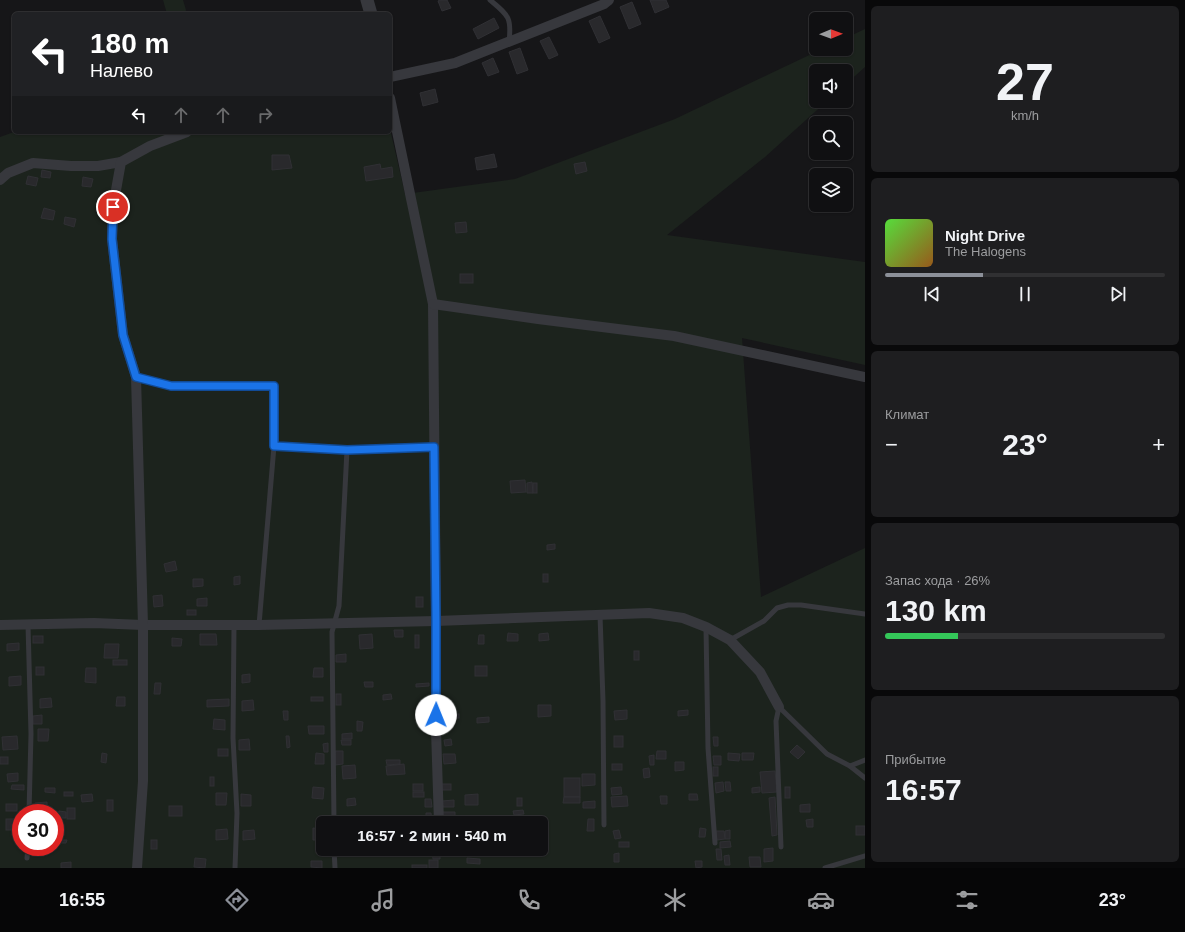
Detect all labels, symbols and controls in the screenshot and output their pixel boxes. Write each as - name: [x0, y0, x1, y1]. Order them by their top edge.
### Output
- north arrow: [809, 12, 853, 56]
- map controls: [809, 12, 853, 212]
- icon: left: [24, 28, 76, 80]
- text: 180 m: [90, 28, 169, 59]
- text: 27: [996, 53, 1054, 111]
- text: Налево: [90, 61, 153, 81]
- button: sound: [809, 64, 853, 108]
- icon: left: [128, 104, 150, 126]
- icon: ahead: [170, 104, 192, 126]
- icon: ahead: [212, 104, 234, 126]
- icon: right: [254, 104, 276, 126]
- text: km/h: [1011, 108, 1039, 123]
- button: search: [809, 116, 853, 160]
- button: layers: [809, 168, 853, 212]
- pin: [96, 190, 130, 224]
- icon: arrive: [102, 196, 124, 218]
- text: Night Drive: [945, 227, 1025, 244]
- text: The Halogens: [945, 244, 1026, 259]
- icon: previous: [921, 283, 943, 305]
- icon: pause: [1014, 283, 1036, 305]
- icon: next: [1107, 283, 1129, 305]
- text: Климат: [885, 407, 929, 422]
- text: 23°: [1002, 428, 1048, 461]
- text: −: [885, 432, 898, 457]
- text: +: [1152, 432, 1165, 457]
- text: Запас хода · 26%: [885, 573, 990, 588]
- text: 130 km: [885, 594, 987, 627]
- position arrow: [415, 694, 457, 736]
- text: Прибытие: [885, 752, 946, 767]
- text: 16:57: [885, 773, 962, 806]
- speed limit sign: 30: [12, 804, 64, 856]
- text: 16:57 · 2 мин · 540 m: [357, 827, 507, 844]
- icon: directions: [223, 886, 251, 914]
- icon: music: [369, 886, 397, 914]
- icon: phone: [515, 886, 543, 914]
- icon: climate: [661, 886, 689, 914]
- icon: car: [807, 886, 835, 914]
- icon: filters: [953, 886, 981, 914]
- text: 16:55: [59, 890, 105, 910]
- text: 23°: [1099, 890, 1126, 910]

